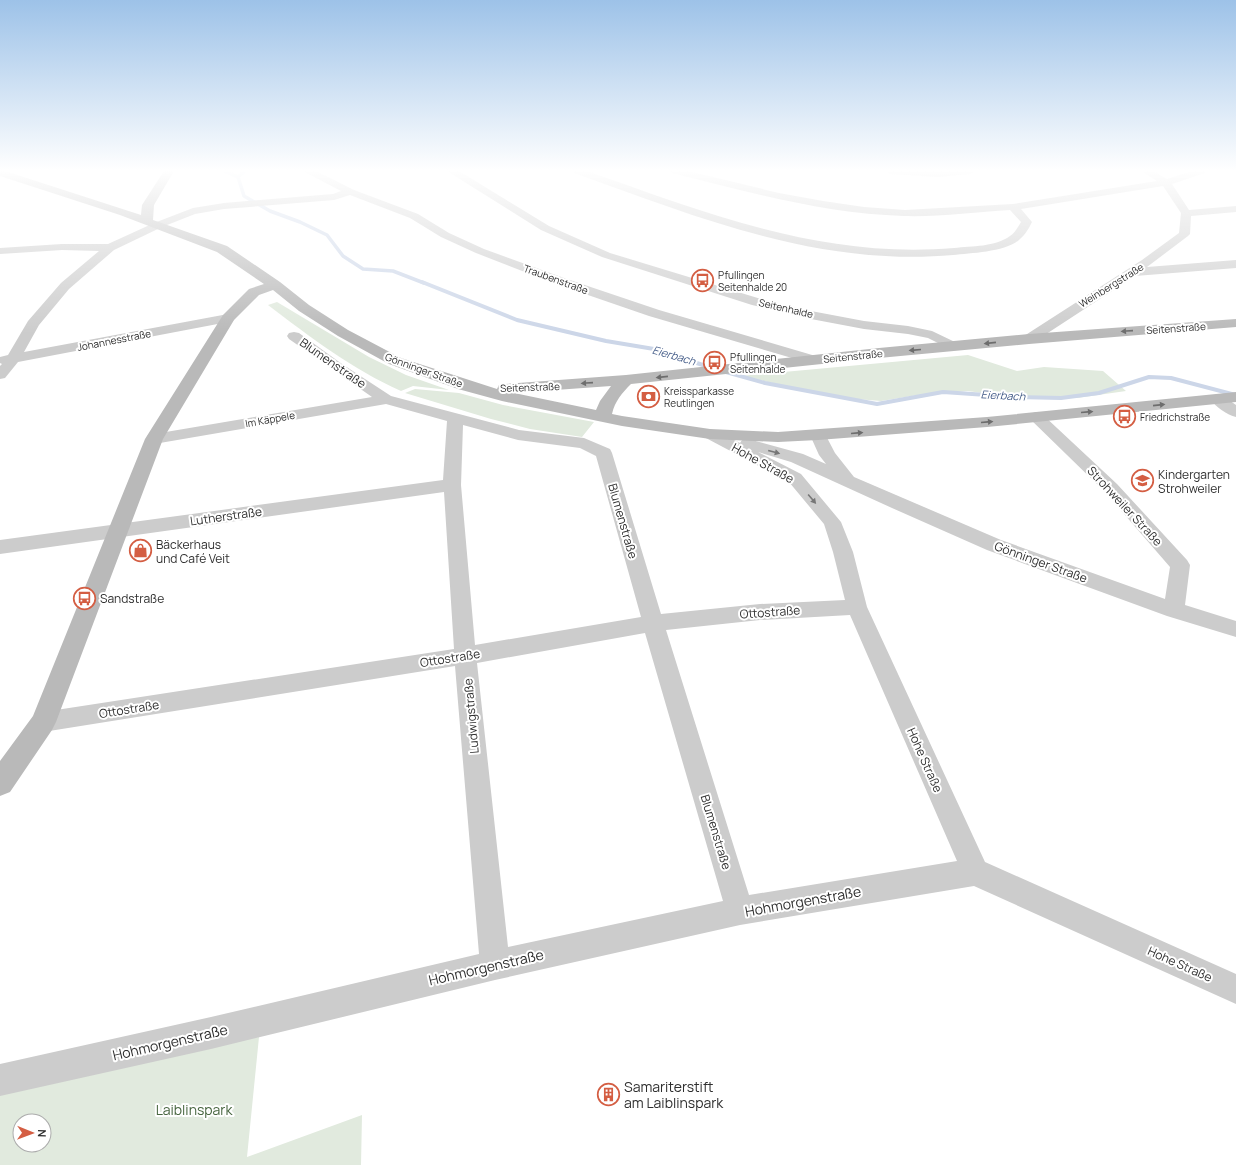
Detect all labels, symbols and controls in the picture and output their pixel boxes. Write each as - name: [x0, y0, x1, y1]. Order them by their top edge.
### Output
- street label: Weinbergstraße: [1076, 259, 1146, 311]
- street label: Traubenstraße: [522, 261, 590, 297]
- bus stop icon: Pfullingen Seitenhalde 20: [690, 268, 716, 294]
- place label: Pfullingen Seitenhalde 20: [718, 268, 787, 294]
- street label: Seitenhalde: [757, 295, 815, 321]
- street label: Seitenstraße: [1146, 319, 1206, 337]
- street label: Johannesstraße: [76, 326, 152, 354]
- one-way arrow: [1121, 328, 1133, 335]
- street label: Blumenstraße: [296, 334, 370, 392]
- one-way arrow: [984, 340, 996, 346]
- water label: Eierbach: [651, 342, 698, 368]
- street label: Seitenstraße: [823, 346, 884, 366]
- one-way arrow: [909, 346, 921, 353]
- street label: Gönninger Straße: [383, 349, 465, 391]
- bus stop icon: Pfullingen Seitenhalde: [702, 350, 728, 376]
- place label: Pfullingen Seitenhalde: [730, 350, 786, 376]
- one-way arrow: [656, 373, 668, 380]
- street label: Seitenstraße: [500, 379, 560, 395]
- one-way arrow: [581, 380, 593, 387]
- bank icon: Kreissparkasse Reutlingen: [635, 384, 661, 410]
- place label: Kreissparkasse Reutlingen: [664, 384, 734, 410]
- water label: Eierbach: [980, 386, 1026, 404]
- one-way arrow: [1153, 402, 1165, 408]
- bus stop icon: Friedrichstraße: [1112, 404, 1138, 430]
- street label: Im Käppele: [244, 408, 296, 430]
- one-way arrow: [1081, 409, 1093, 416]
- place label: Friedrichstraße: [1140, 410, 1210, 424]
- one-way arrow: [980, 418, 993, 425]
- one-way arrow: [851, 429, 863, 436]
- street label: Hohe Straße: [729, 439, 797, 487]
- one-way arrow: [768, 449, 781, 455]
- street label: Strohweiler Straße: [1084, 462, 1166, 550]
- place label: Kindergarten Strohweiler: [1158, 466, 1230, 497]
- school or university icon: Kindergarten Strohweiler: [1129, 468, 1155, 494]
- street label: Blumenstraße: [604, 481, 642, 561]
- one-way arrow: [808, 493, 817, 504]
- street label: Lutherstraße: [189, 503, 263, 529]
- place label: Bäckerhaus und Café Veit: [156, 536, 230, 567]
- street label: Gönninger Straße: [992, 537, 1090, 587]
- shop icon: Bäckerhaus und Café Veit: [128, 538, 154, 564]
- bus stop icon: Sandstraße: [72, 585, 98, 611]
- place label: Sandstraße: [100, 590, 164, 607]
- street label: Ottostraße: [739, 601, 801, 623]
- street label: Ottostraße: [419, 645, 481, 671]
- street label: Ludwigstraße: [459, 678, 483, 754]
- street label: Ottostraße: [98, 696, 160, 722]
- street label: Hohe Straße: [903, 725, 947, 795]
- street label: Blumenstraße: [697, 792, 735, 872]
- street label: Hohmorgenstraße: [743, 881, 863, 921]
- street label: Hohe Straße: [1145, 942, 1215, 986]
- street label: Hohmorgenstraße: [427, 945, 545, 989]
- street label: Hohmorgenstraße: [111, 1020, 229, 1064]
- place label: Samariterstift am Laiblinspark: [624, 1077, 724, 1112]
- building icon: Samariterstift am Laiblinspark: [596, 1081, 622, 1107]
- park label: Laiblinspark: [156, 1100, 233, 1119]
- north arrow: [12, 1113, 52, 1153]
- text: N: [35, 1129, 50, 1137]

